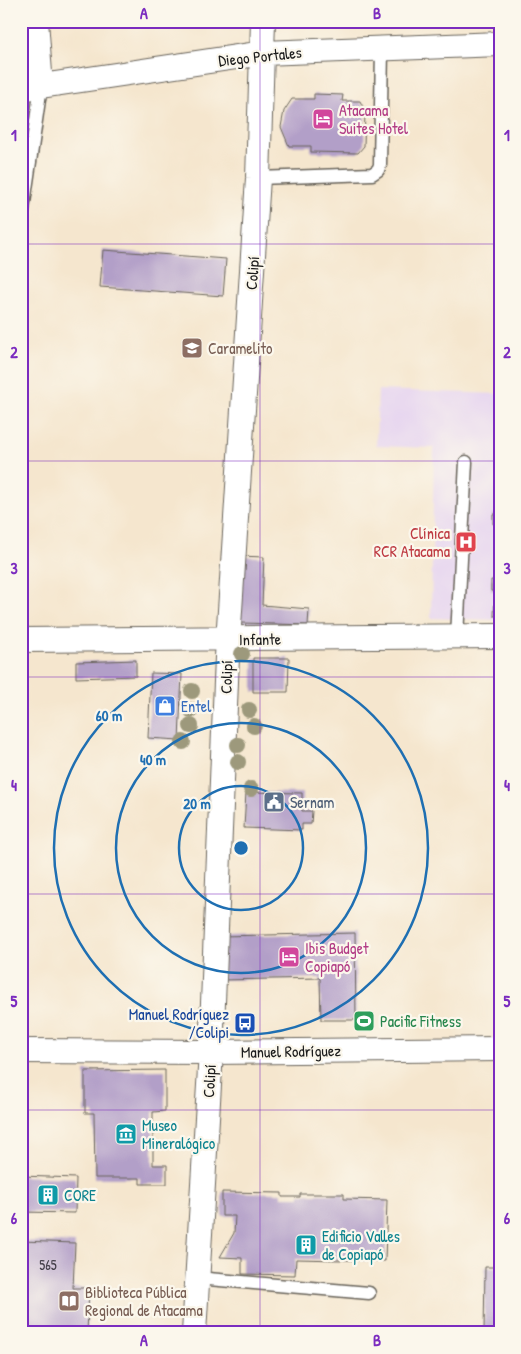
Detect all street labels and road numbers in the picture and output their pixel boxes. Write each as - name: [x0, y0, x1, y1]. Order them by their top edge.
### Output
- street label: Diego Portales: [217, 41, 303, 71]
- street label: Colipí: [240, 256, 264, 290]
- street label: Infante: [239, 628, 282, 650]
- street label: Colipí: [214, 660, 238, 694]
- street label: Manuel Rodríguez: [241, 1039, 341, 1063]
- street label: Colipí: [197, 1064, 221, 1098]

